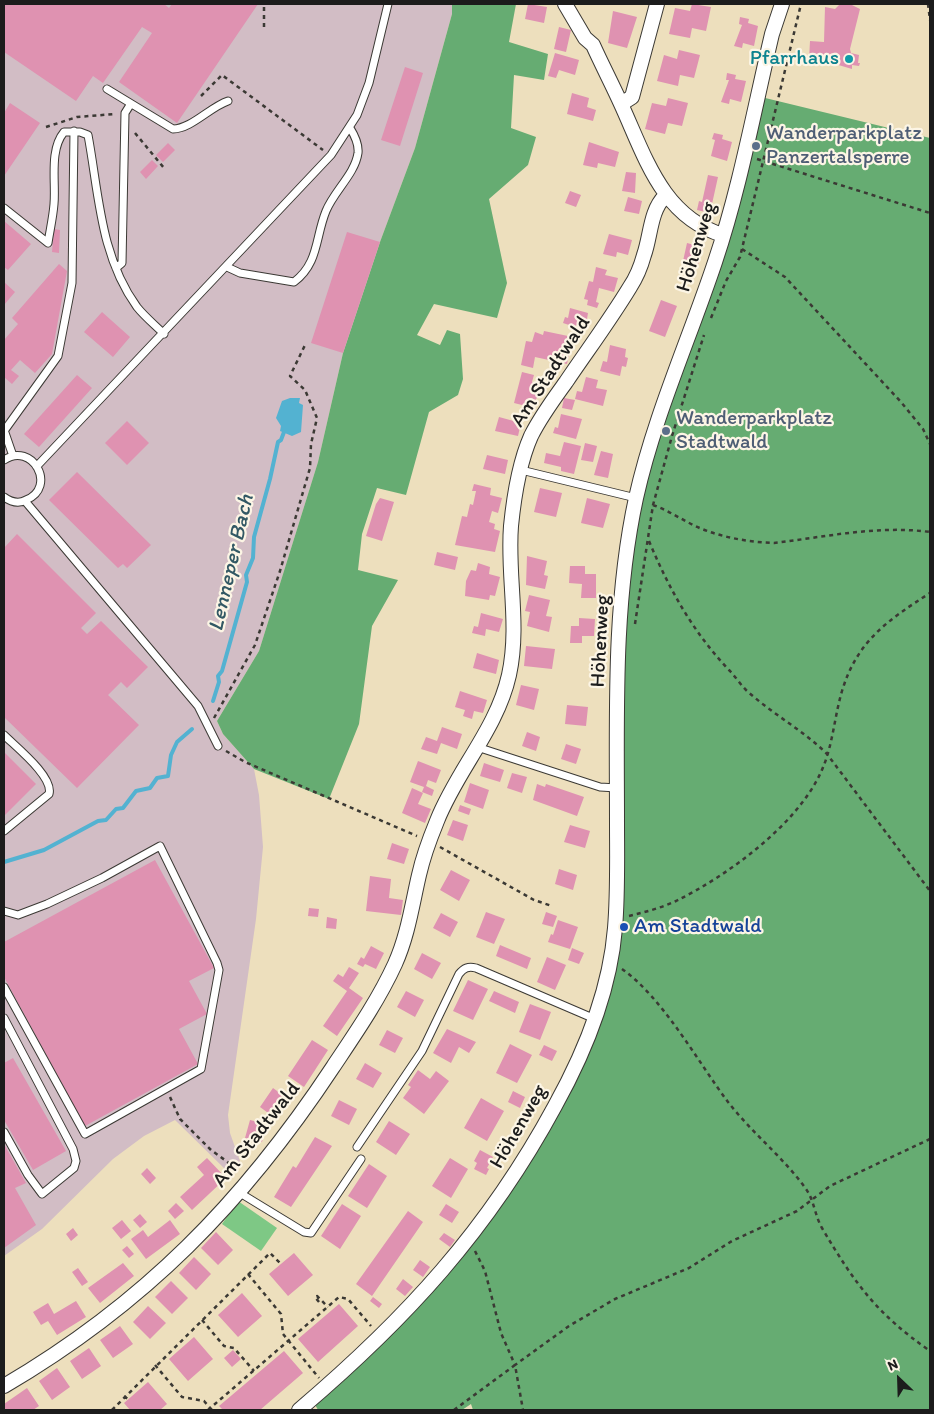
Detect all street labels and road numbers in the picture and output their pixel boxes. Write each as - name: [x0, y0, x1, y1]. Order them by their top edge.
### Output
- street label: Höhenweg: [671, 199, 723, 295]
- street label: Am Stadtwald: [506, 312, 596, 432]
- street label: Höhenweg: [586, 594, 616, 688]
- street label: Am Stadtwald: [208, 1077, 306, 1193]
- street label: Höhenweg: [485, 1080, 553, 1174]

